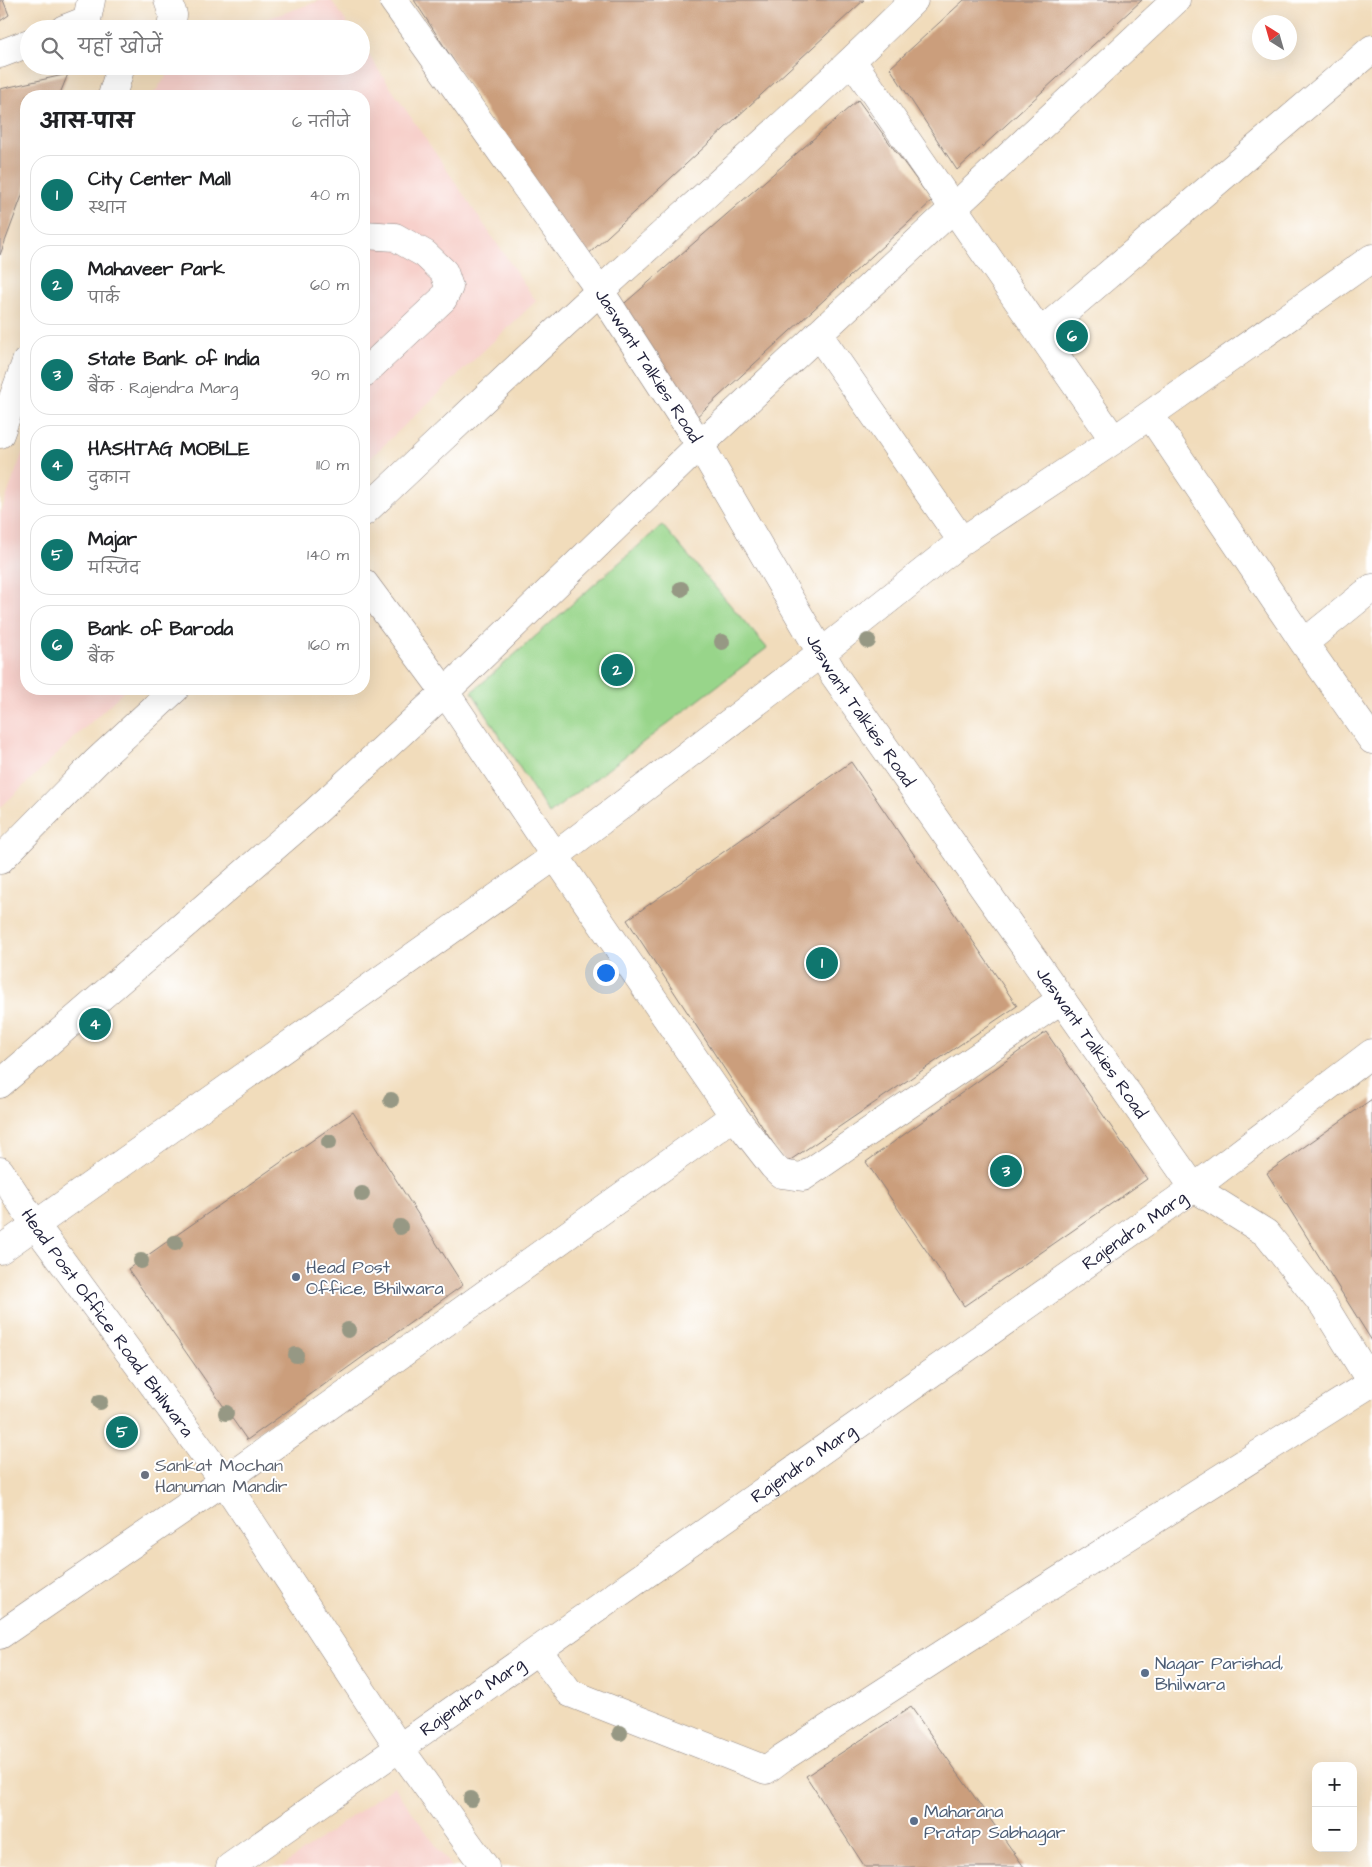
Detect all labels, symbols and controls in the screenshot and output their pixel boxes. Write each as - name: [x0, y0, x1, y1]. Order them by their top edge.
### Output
- north arrow: [1252, 15, 1297, 60]
- search box: [20, 20, 370, 75]
- icon: search: [38, 34, 66, 62]
- text: यहाँ खोजें: [78, 34, 162, 61]
- text: आस-पास: [40, 107, 134, 136]
- text: 6 नतीजे: [292, 111, 350, 133]
- text: City Center Mall: [88, 166, 231, 193]
- text: 1: [56, 184, 58, 206]
- text: 40 m: [309, 184, 349, 206]
- text: स्थान: [88, 197, 126, 219]
- text: Mahaveer Park: [88, 256, 225, 283]
- text: 2: [52, 274, 62, 296]
- text: 60 m: [310, 274, 349, 296]
- street label: Jaswant Talkies Road: [589, 284, 707, 448]
- text: पार्क: [88, 287, 119, 309]
- pin: 6: [1056, 317, 1088, 355]
- text: State Bank of India: [88, 346, 259, 373]
- text: 3: [53, 364, 61, 386]
- text: 90 m: [311, 364, 349, 386]
- text: बैंक · Rajendra Marg: [88, 377, 238, 399]
- text: HASHTAG MOBILE: [88, 436, 249, 463]
- text: 4: [52, 454, 62, 476]
- text: 110 m: [316, 454, 349, 476]
- text: दुकान: [88, 467, 130, 489]
- text: Majar: [88, 526, 137, 553]
- text: 5: [51, 544, 63, 566]
- text: 140 m: [307, 544, 349, 566]
- text: मस्जिद: [88, 557, 140, 579]
- text: Bank of Baroda: [88, 616, 233, 643]
- street label: Jaswant Talkies Road: [800, 630, 921, 792]
- text: 6: [52, 634, 62, 656]
- text: 160 m: [308, 634, 349, 656]
- text: बैंक: [88, 647, 114, 669]
- pin: 2: [601, 651, 633, 689]
- pin: 1: [806, 944, 838, 982]
- your location: [593, 960, 619, 986]
- street label: Jaswant Talkies Road: [1030, 962, 1153, 1123]
- pin: 4: [79, 1005, 111, 1043]
- pin: 3: [990, 1152, 1022, 1190]
- street label: Rajendra Marg: [1077, 1185, 1192, 1276]
- street label: Head Post Office Road, Bhilwara: [15, 1204, 199, 1442]
- place label: Head Post Office, Bhilwara: [306, 1255, 444, 1301]
- marker: Head Post Office, Bhilwara: [290, 1271, 302, 1283]
- pin: 5: [106, 1413, 138, 1451]
- street label: Rajendra Marg: [746, 1418, 861, 1509]
- place label: Sankat Mochan Hanuman Mandir: [155, 1453, 288, 1499]
- marker: Sankat Mochan Hanuman Mandir: [139, 1469, 151, 1481]
- street label: Rajendra Marg: [415, 1651, 530, 1743]
- place label: Nagar Parishad, Bhilwara: [1155, 1651, 1284, 1697]
- marker: Nagar Parishad, Bhilwara: [1139, 1667, 1151, 1679]
- map controls: [1312, 1762, 1357, 1852]
- button: +: [1312, 1762, 1357, 1807]
- place label: Maharana Pratap Sabhagar: [924, 1799, 1066, 1846]
- button: −: [1312, 1807, 1357, 1852]
- marker: Maharana Pratap Sabhagar: [908, 1815, 920, 1827]

